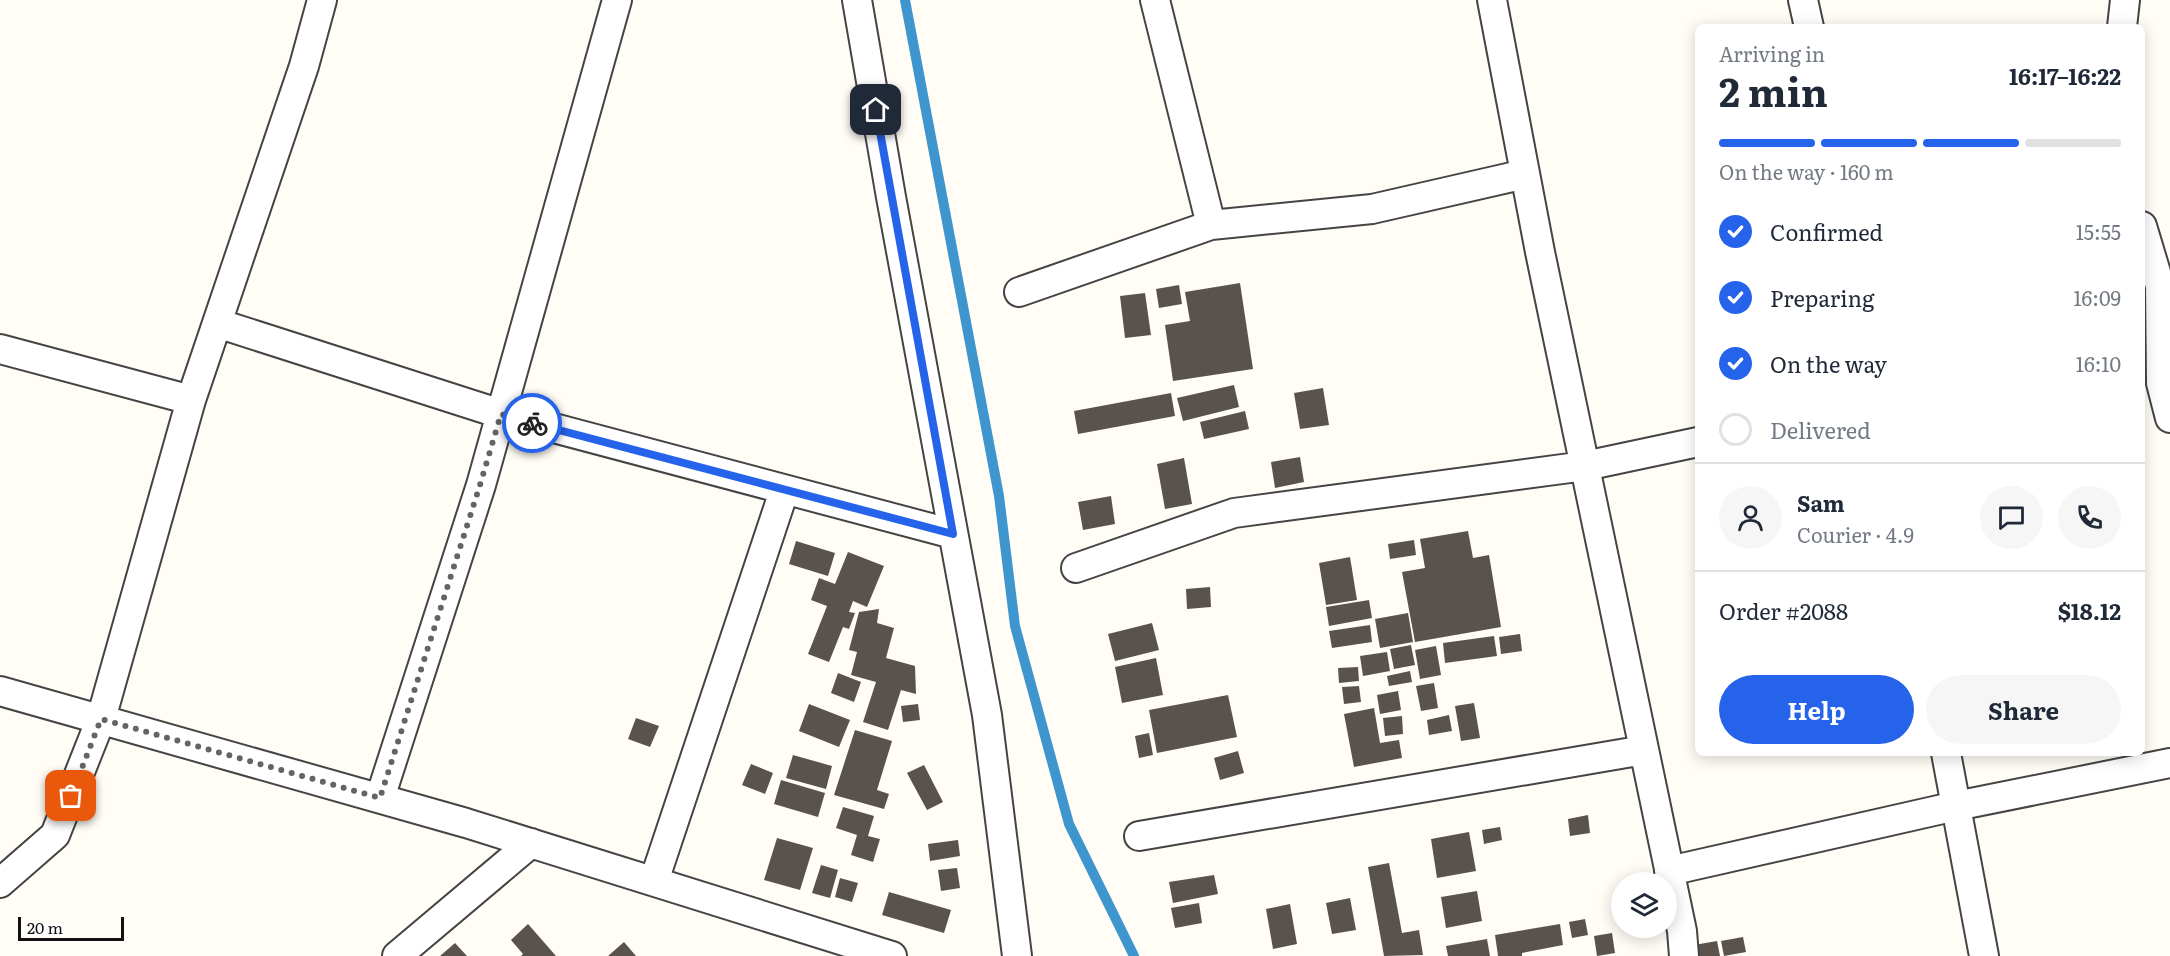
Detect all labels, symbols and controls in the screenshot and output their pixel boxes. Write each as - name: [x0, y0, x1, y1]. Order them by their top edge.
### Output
- text: Arriving in: [1719, 38, 1825, 68]
- text: 16:17–16:22: [2009, 59, 2121, 92]
- text: 2 min: [1719, 61, 1828, 119]
- pin: [850, 84, 901, 135]
- icon: home: [859, 93, 892, 126]
- text: On the way · 160 m: [1719, 156, 1894, 186]
- icon: check: [1719, 215, 1752, 248]
- text: Confirmed: [1770, 215, 1883, 248]
- text: 15:55: [2076, 216, 2121, 246]
- icon: check: [1719, 281, 1752, 314]
- text: Preparing: [1770, 281, 1874, 314]
- text: 16:09: [2073, 282, 2121, 312]
- icon: check: [1719, 347, 1752, 380]
- text: On the way: [1770, 347, 1887, 380]
- text: 16:10: [2076, 348, 2121, 378]
- courier: [502, 393, 562, 453]
- icon: bike: [516, 407, 549, 440]
- text: Delivered: [1770, 413, 1871, 446]
- button: person: [1719, 486, 1782, 549]
- text: Sam: [1797, 486, 1845, 519]
- button: chat: [1980, 486, 2043, 549]
- button: phone: [2058, 486, 2121, 549]
- text: Courier · 4.9: [1797, 519, 1914, 549]
- text: Order #2088: [1719, 594, 1848, 627]
- text: $18.12: [2058, 594, 2121, 627]
- button: Help: [1719, 675, 1914, 744]
- button: Share: [1926, 675, 2121, 744]
- pin: [45, 770, 96, 821]
- icon: bag: [54, 779, 87, 812]
- map controls: [1611, 872, 1677, 938]
- button: layers: [1611, 872, 1677, 938]
- scale bar: [18, 914, 124, 942]
- text: 20 m: [27, 915, 63, 939]

